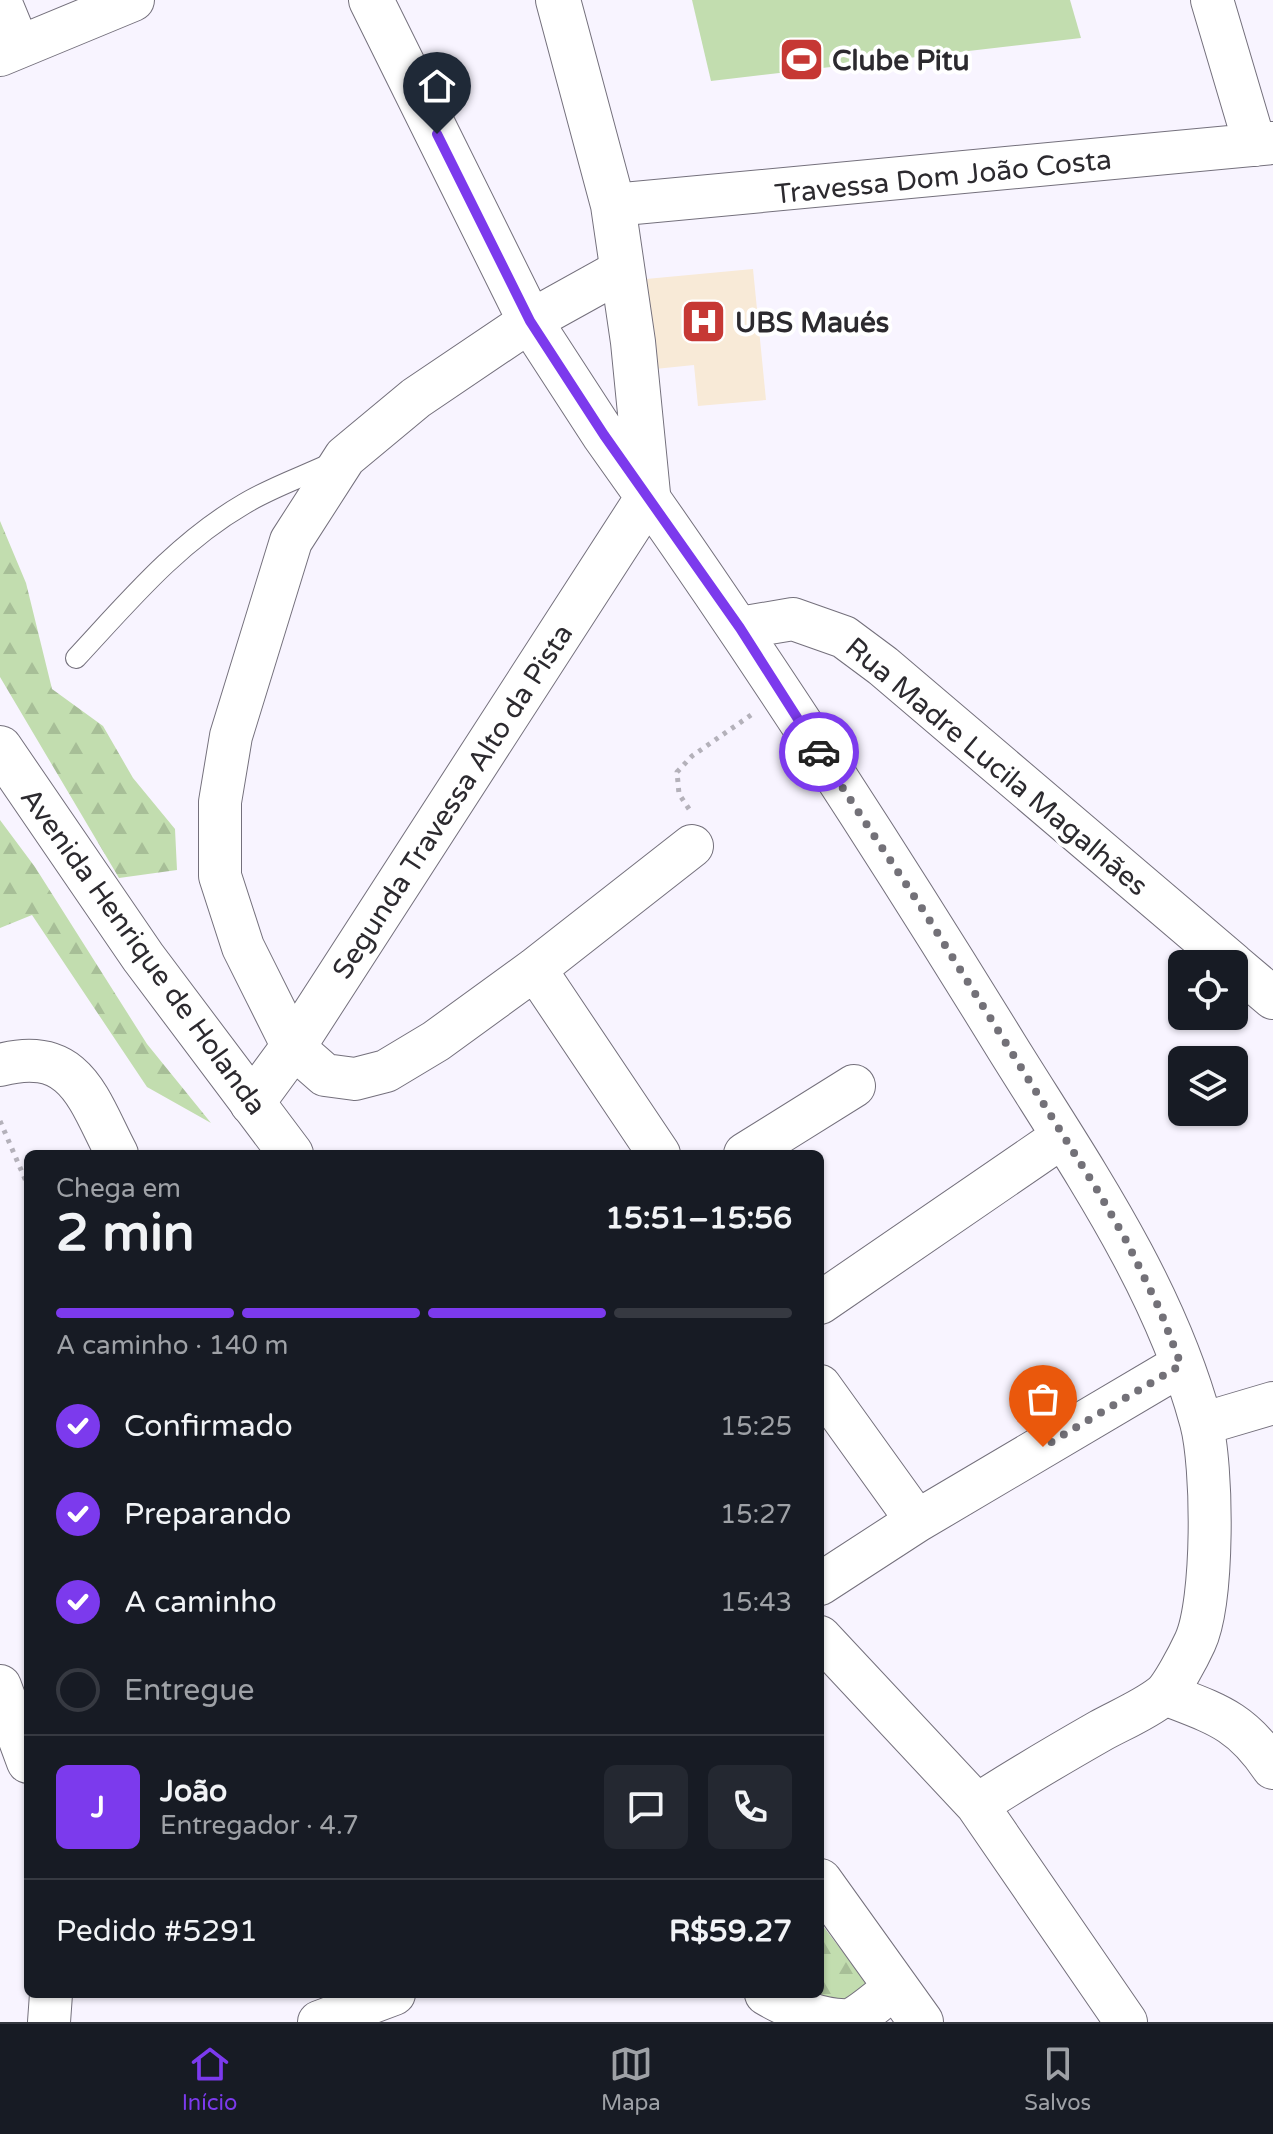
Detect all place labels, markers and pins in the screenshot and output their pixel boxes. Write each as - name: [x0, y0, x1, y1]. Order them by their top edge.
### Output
- sports icon: Clube Pitu: [777, 36, 825, 84]
- place label: Clube Pitu: [832, 44, 970, 78]
- pin: [403, 52, 471, 134]
- hospital icon: UBS Maués: [680, 298, 728, 346]
- place label: UBS Maués: [735, 306, 889, 340]
- pin: [1009, 1365, 1077, 1447]

